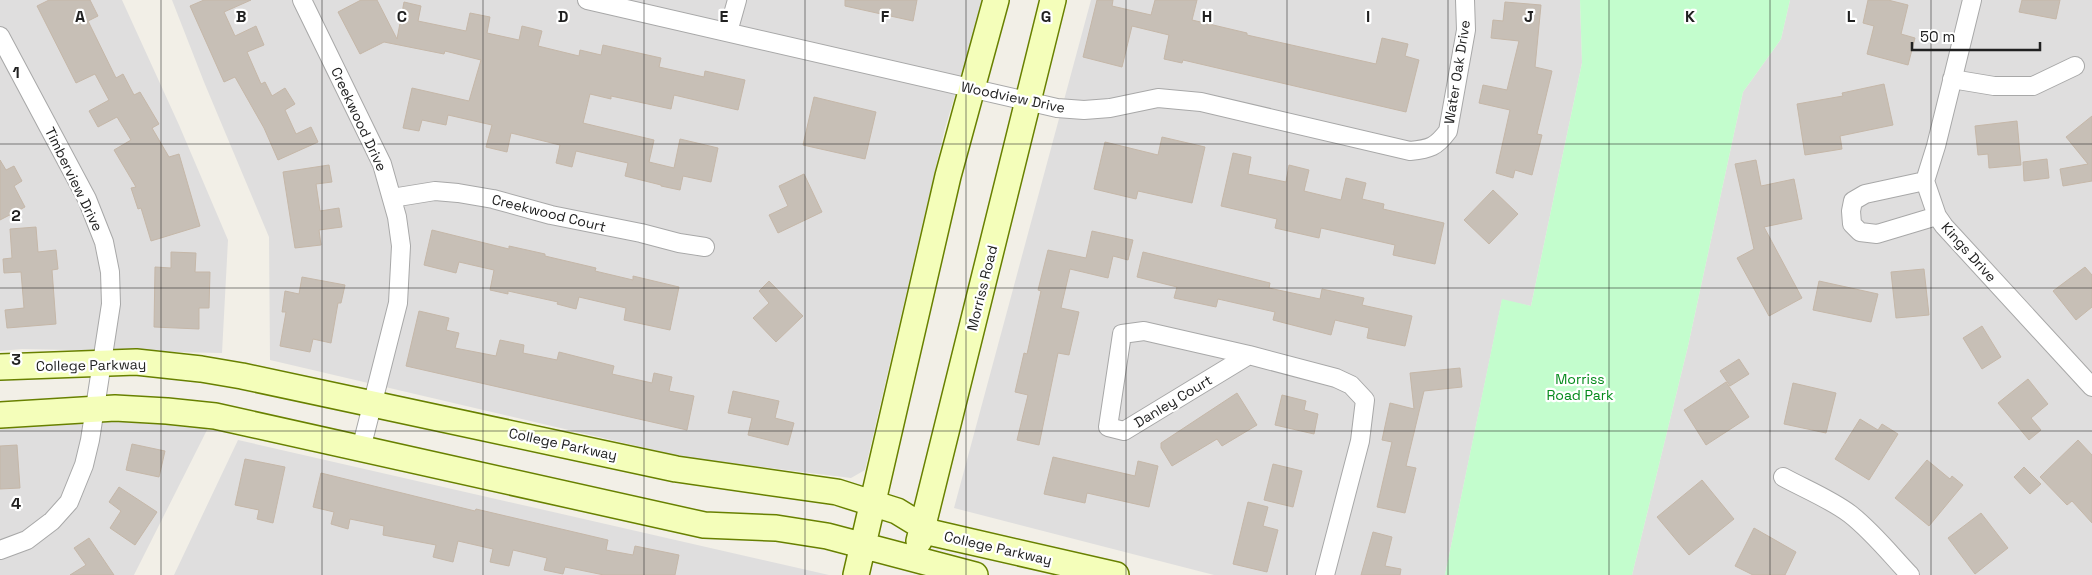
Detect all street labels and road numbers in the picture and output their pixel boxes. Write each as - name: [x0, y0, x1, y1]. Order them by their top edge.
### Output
- street label: Water Oak Drive: [1440, 19, 1474, 125]
- street label: Creekwood Drive: [327, 64, 391, 174]
- street label: Woodview Drive: [959, 77, 1067, 117]
- street label: Timberview Drive: [41, 124, 107, 234]
- street label: Creekwood Court: [490, 190, 608, 236]
- street label: Kings Drive: [1938, 218, 2000, 286]
- street label: Morriss Road: [963, 243, 1001, 333]
- street label: College Parkway: [36, 355, 146, 375]
- street label: Danley Court: [1131, 371, 1215, 431]
- street label: College Parkway: [507, 424, 619, 464]
- street label: College Parkway: [942, 527, 1054, 569]

